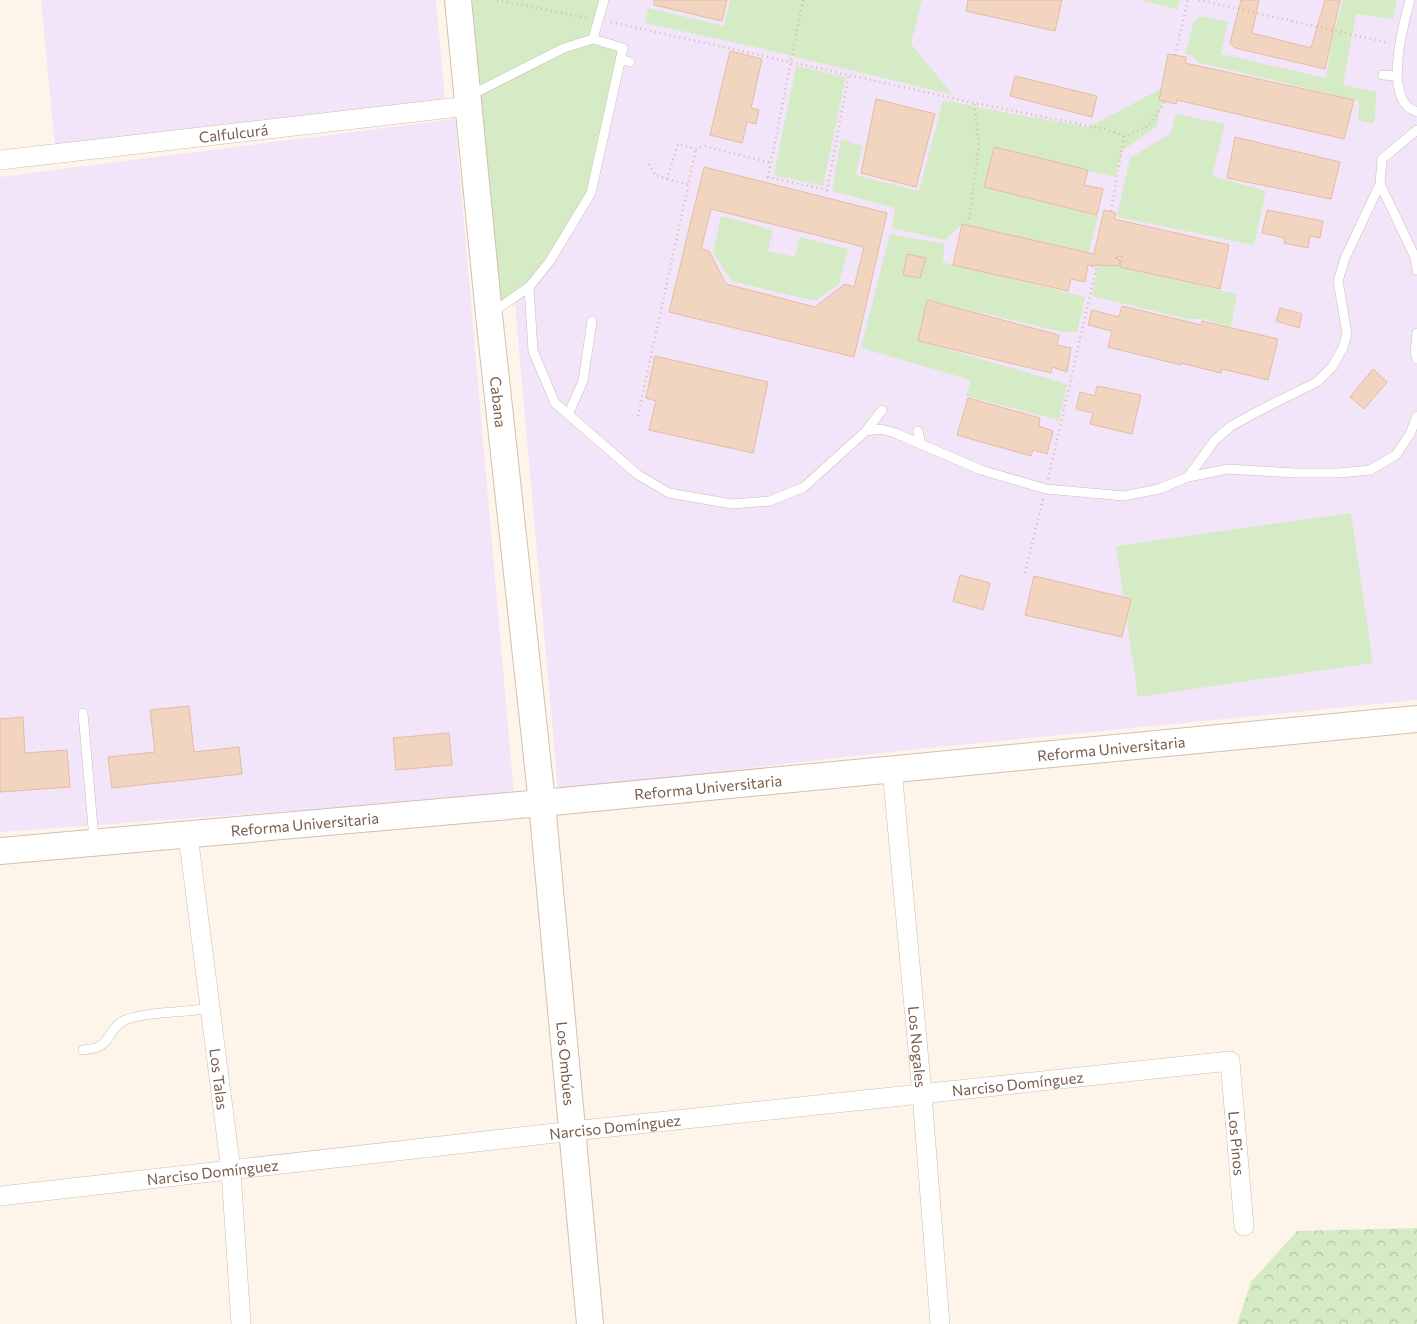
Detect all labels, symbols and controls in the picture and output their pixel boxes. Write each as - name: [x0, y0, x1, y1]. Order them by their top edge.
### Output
- street label: Calfulcurá: [198, 120, 269, 146]
- street label: Cabana: [487, 375, 510, 428]
- street label: Reforma Universitaria: [1036, 732, 1186, 764]
- street label: Reforma Universitaria: [633, 771, 783, 803]
- street label: Reforma Universitaria: [230, 808, 380, 840]
- street label: Los Nogales: [905, 1005, 930, 1089]
- street label: Los Ombúes: [553, 1021, 579, 1107]
- street label: Los Talas: [206, 1047, 232, 1111]
- street label: Narciso Domínguez: [951, 1068, 1085, 1100]
- street label: Los Pinos: [1225, 1110, 1249, 1176]
- street label: Narciso Domínguez: [548, 1111, 682, 1143]
- street label: Narciso Domínguez: [146, 1155, 279, 1188]

